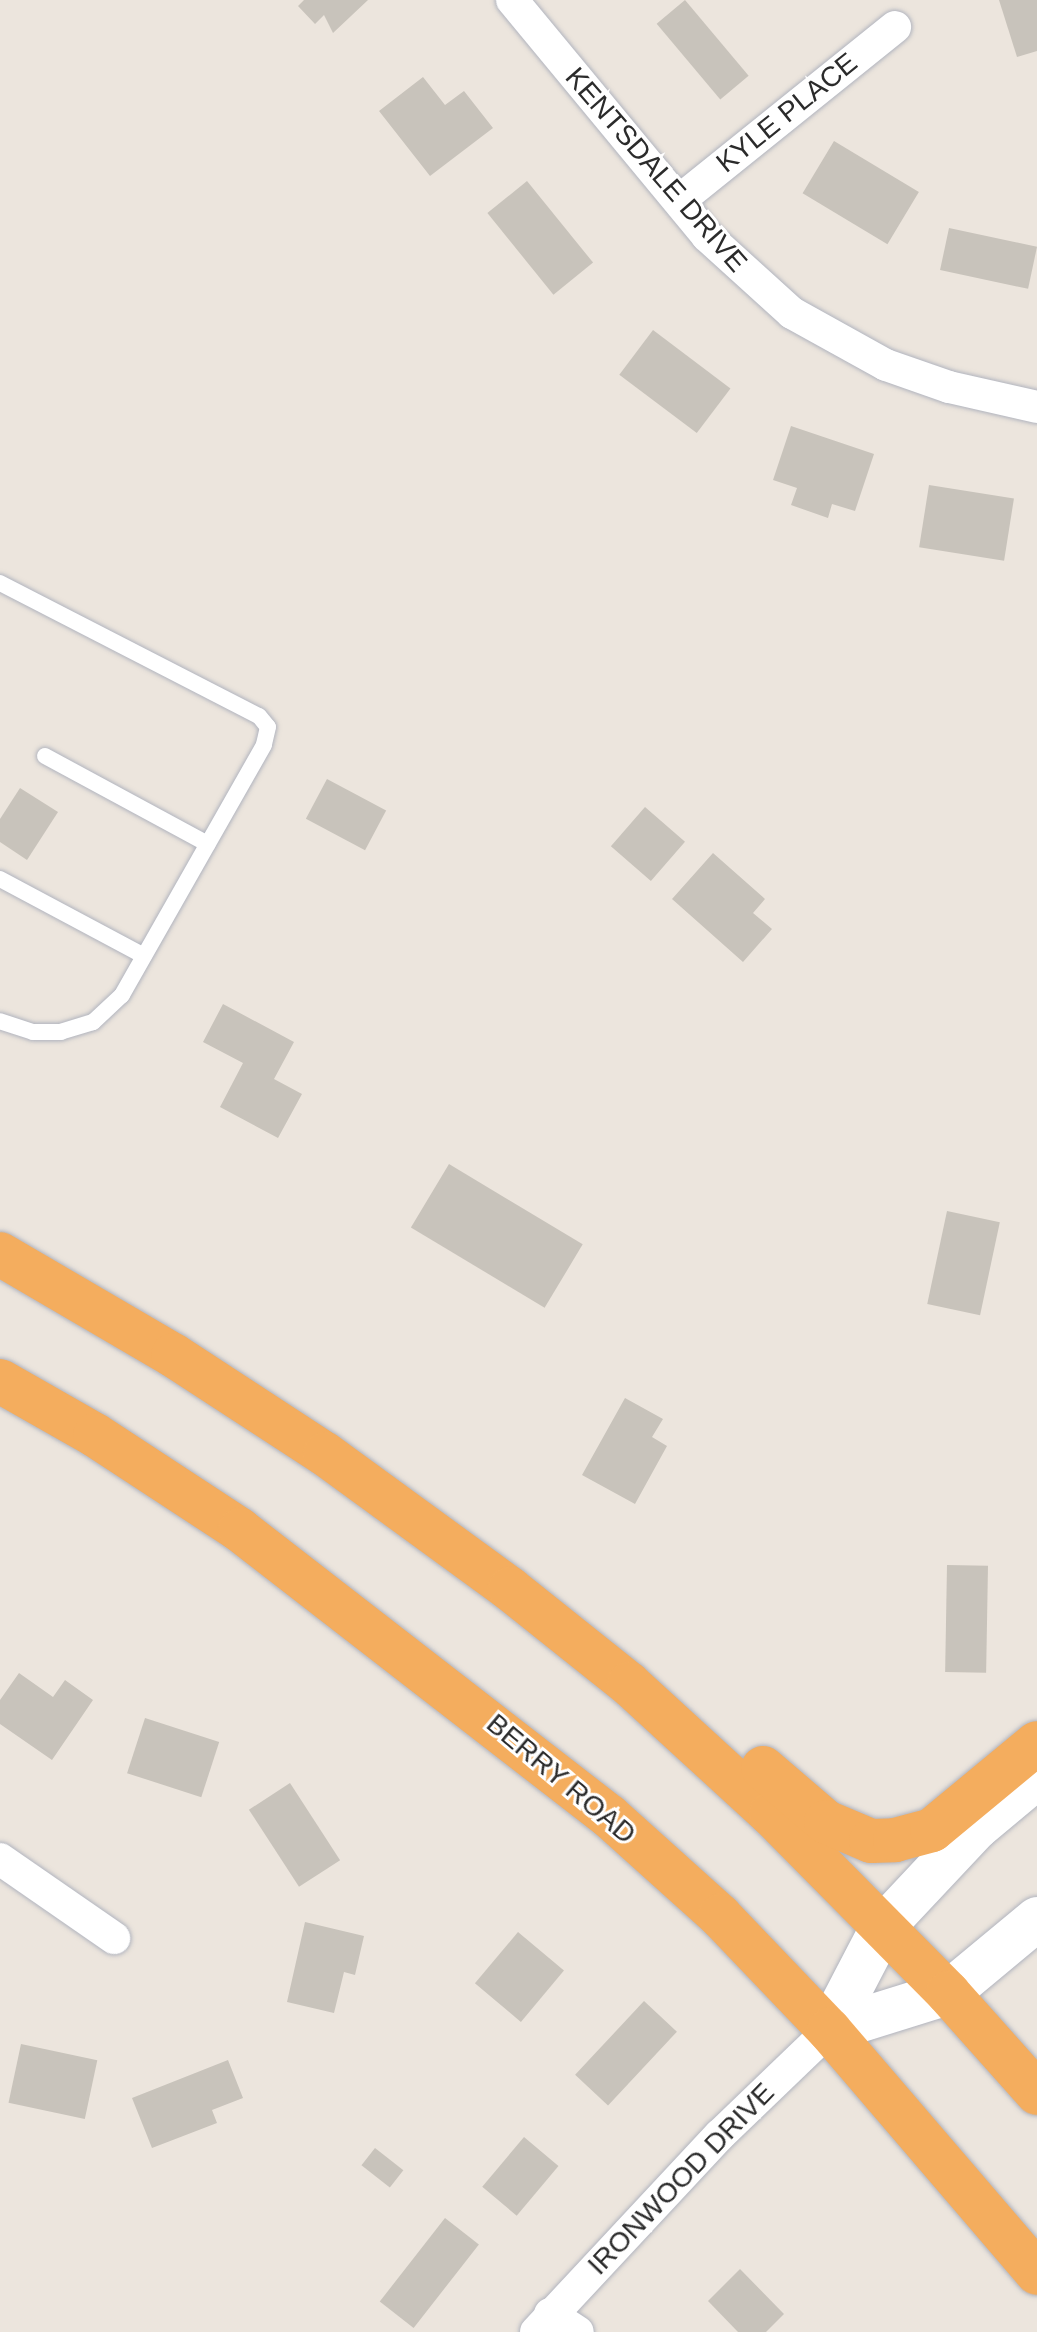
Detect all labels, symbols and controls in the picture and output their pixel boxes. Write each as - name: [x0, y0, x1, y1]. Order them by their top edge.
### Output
- street label: KYLE PLACE: [710, 46, 864, 180]
- street label: KENTSDALE DRIVE: [558, 61, 754, 279]
- street label: BERRY ROAD: [479, 1707, 643, 1851]
- street label: IRONWOOD DRIVE: [581, 2076, 781, 2282]

